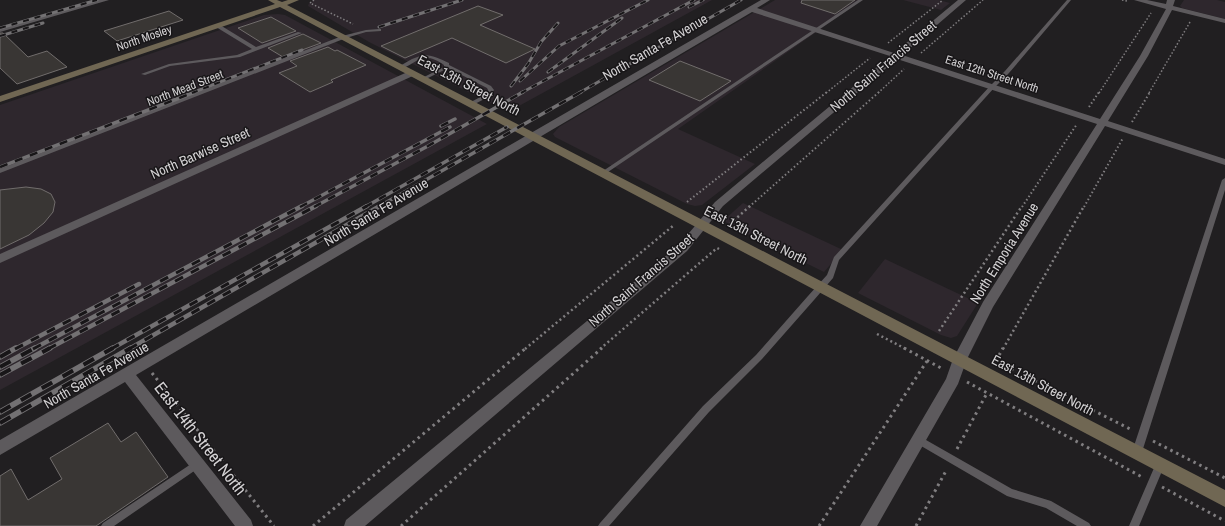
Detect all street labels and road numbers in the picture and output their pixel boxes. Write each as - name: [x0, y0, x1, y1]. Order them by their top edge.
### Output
- street label: North Santa Fe Avenue: [599, 10, 711, 84]
- street label: North Saint Francis Street: [826, 16, 940, 116]
- street label: North Mosley: [114, 21, 174, 55]
- street label: East 13th Street North: [415, 50, 523, 120]
- street label: East 12th Street North: [943, 51, 1041, 97]
- street label: North Mead Street: [145, 66, 226, 110]
- street label: North Barwise Street: [148, 123, 252, 183]
- street label: North Santa Fe Avenue: [321, 174, 431, 250]
- street label: North Emporia Avenue: [966, 199, 1042, 307]
- street label: East 13th Street North: [701, 201, 811, 269]
- street label: North Saint Francis Street: [585, 229, 697, 331]
- street label: North Santa Fe Avenue: [40, 338, 152, 412]
- street label: East 13th Street North: [989, 350, 1097, 420]
- street label: East 14th Street North: [149, 377, 253, 499]

